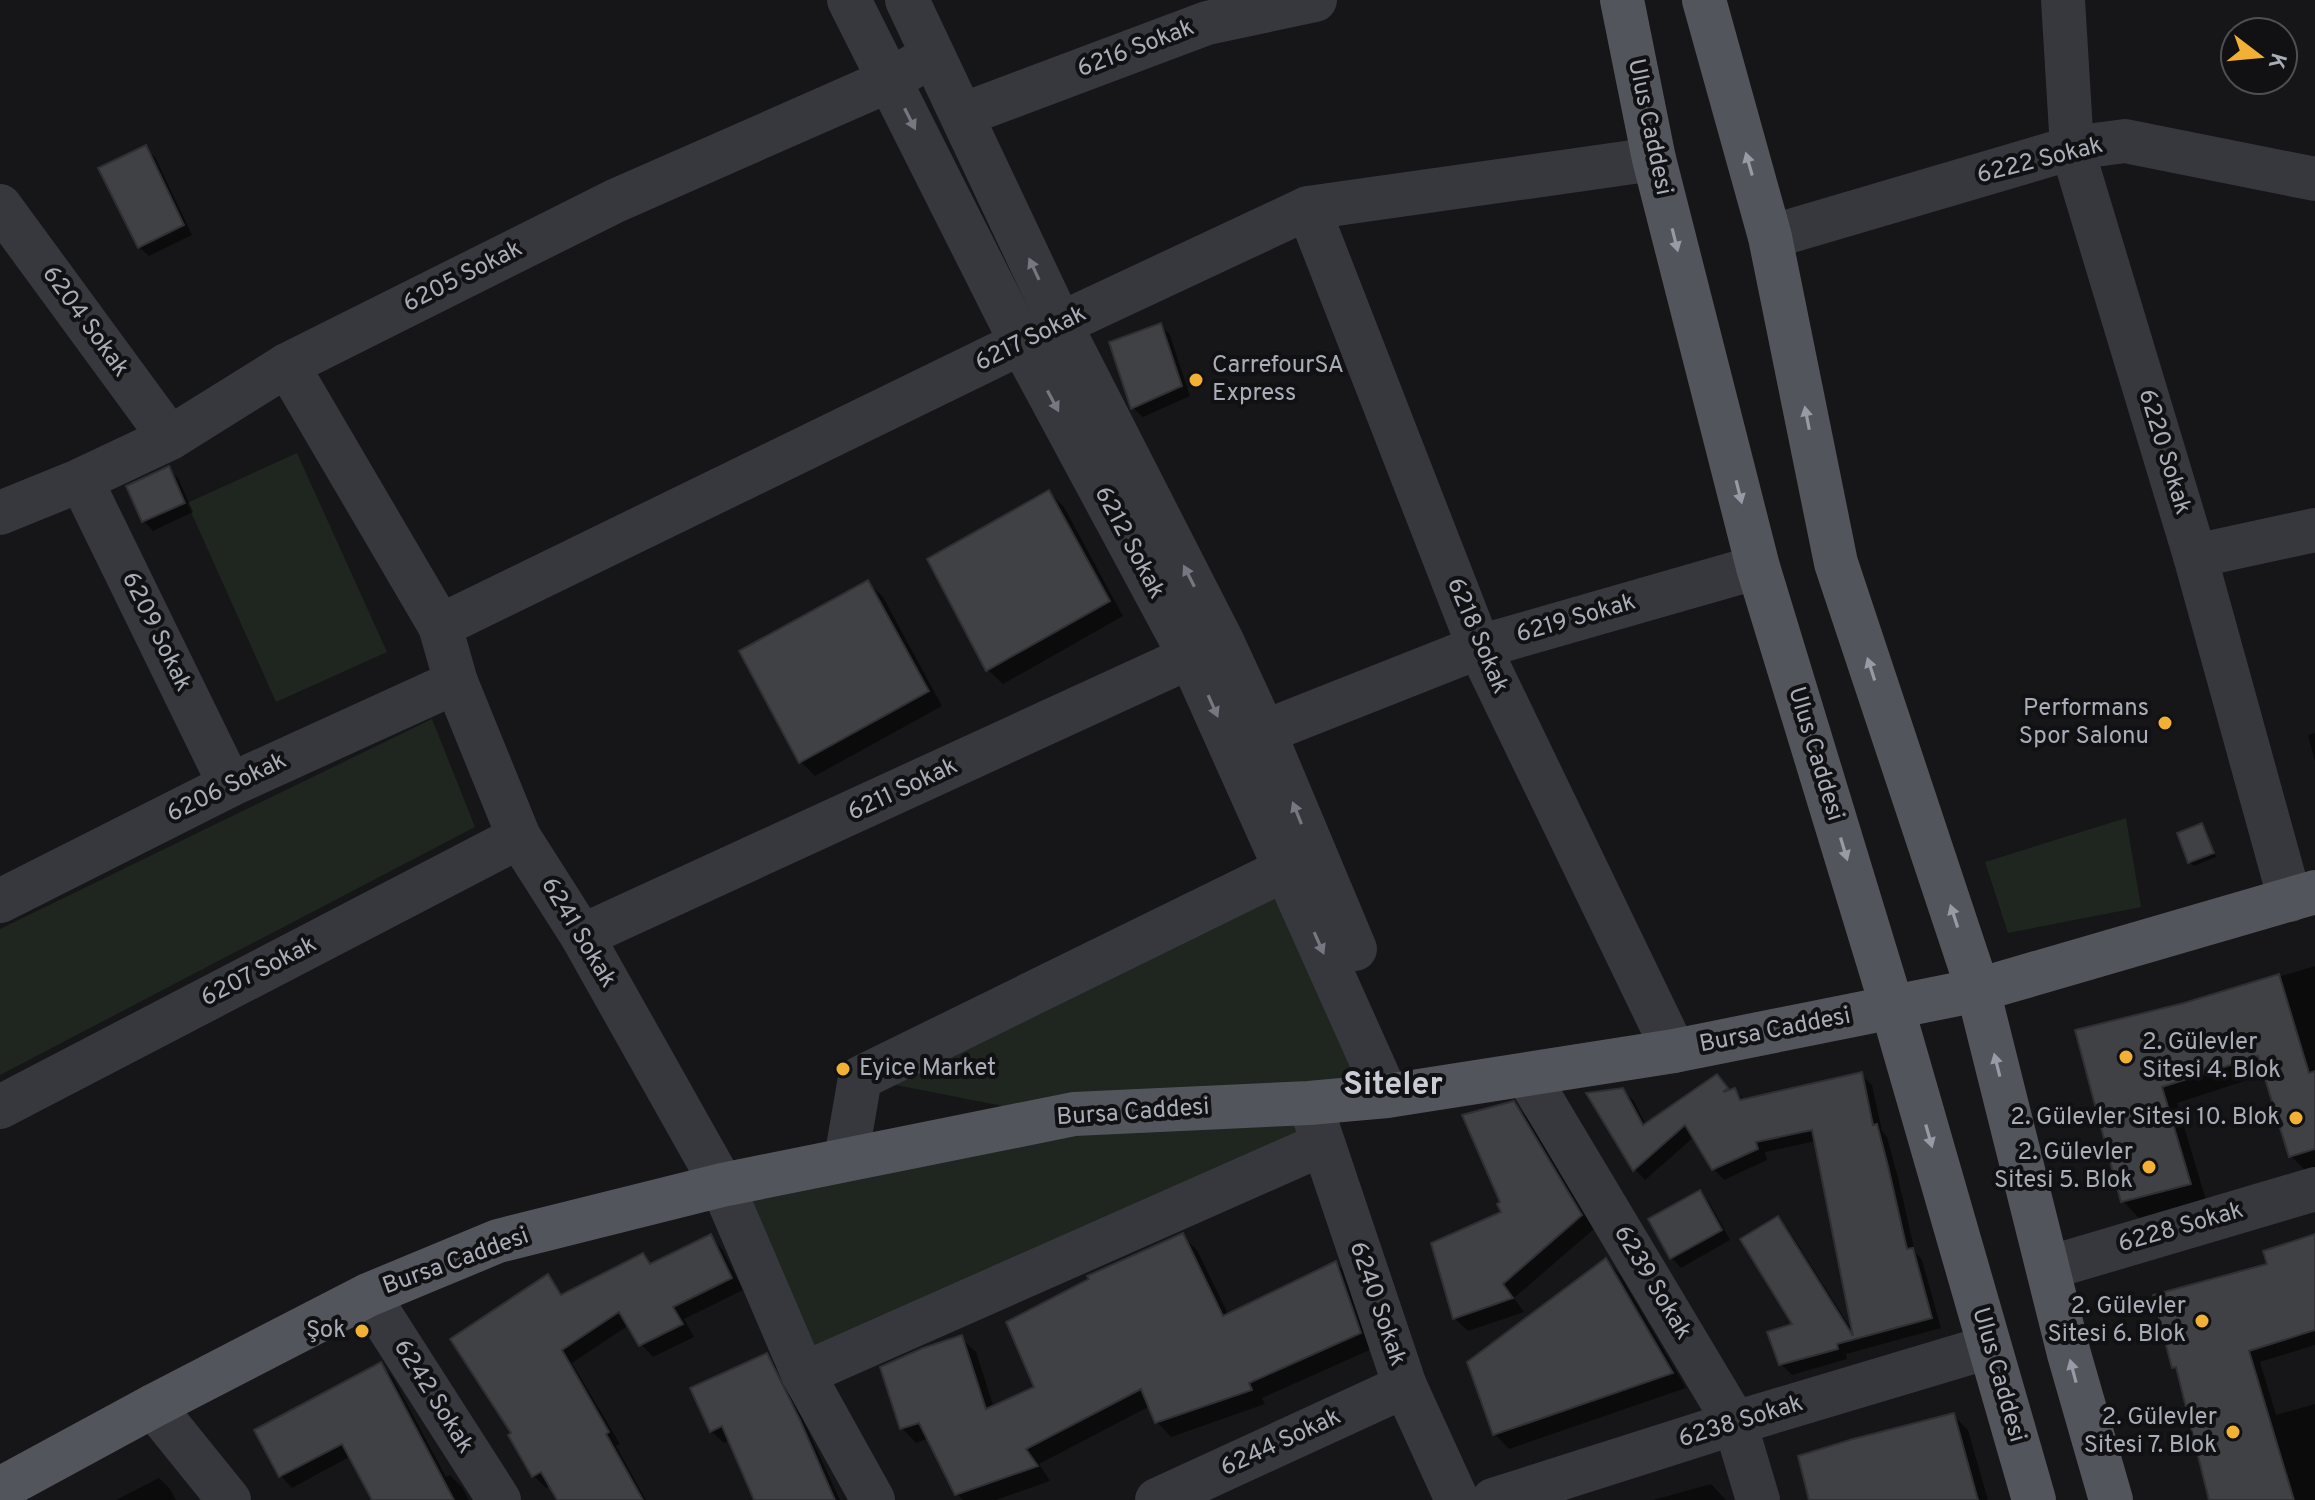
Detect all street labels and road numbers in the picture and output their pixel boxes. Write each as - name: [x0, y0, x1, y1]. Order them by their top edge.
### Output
- street label: 6216 Sokak: [1073, 13, 1199, 85]
- street label: Ulus Caddesi: [1620, 56, 1678, 198]
- street label: 6222 Sokak: [1974, 131, 2106, 191]
- street label: 6205 Sokak: [398, 234, 528, 320]
- street label: 6204 Sokak: [35, 261, 135, 383]
- street label: 6217 Sokak: [971, 299, 1091, 379]
- street label: 6220 Sokak: [2131, 386, 2197, 518]
- street label: 6212 Sokak: [1087, 482, 1171, 604]
- street label: 6209 Sokak: [114, 567, 198, 697]
- street label: 6218 Sokak: [1439, 573, 1515, 699]
- street label: 6219 Sokak: [1513, 588, 1639, 650]
- street label: Ulus Caddesi: [1780, 683, 1850, 825]
- street label: 6206 Sokak: [162, 746, 292, 830]
- street label: 6211 Sokak: [843, 752, 963, 828]
- street label: 6241 Sokak: [533, 873, 623, 993]
- street label: 6207 Sokak: [196, 930, 322, 1014]
- street label: Bursa Caddesi: [1697, 1002, 1853, 1060]
- street label: Bursa Caddesi: [1055, 1093, 1211, 1133]
- street label: 6228 Sokak: [2115, 1196, 2247, 1260]
- street label: 6239 Sokak: [1606, 1220, 1698, 1346]
- street label: Bursa Caddesi: [379, 1222, 533, 1302]
- street label: 6240 Sokak: [1342, 1238, 1412, 1370]
- street label: Ulus Caddesi: [1964, 1304, 2032, 1446]
- street label: 6242 Sokak: [386, 1334, 480, 1460]
- street label: 6238 Sokak: [1675, 1389, 1807, 1455]
- street label: 6244 Sokak: [1216, 1402, 1346, 1484]

